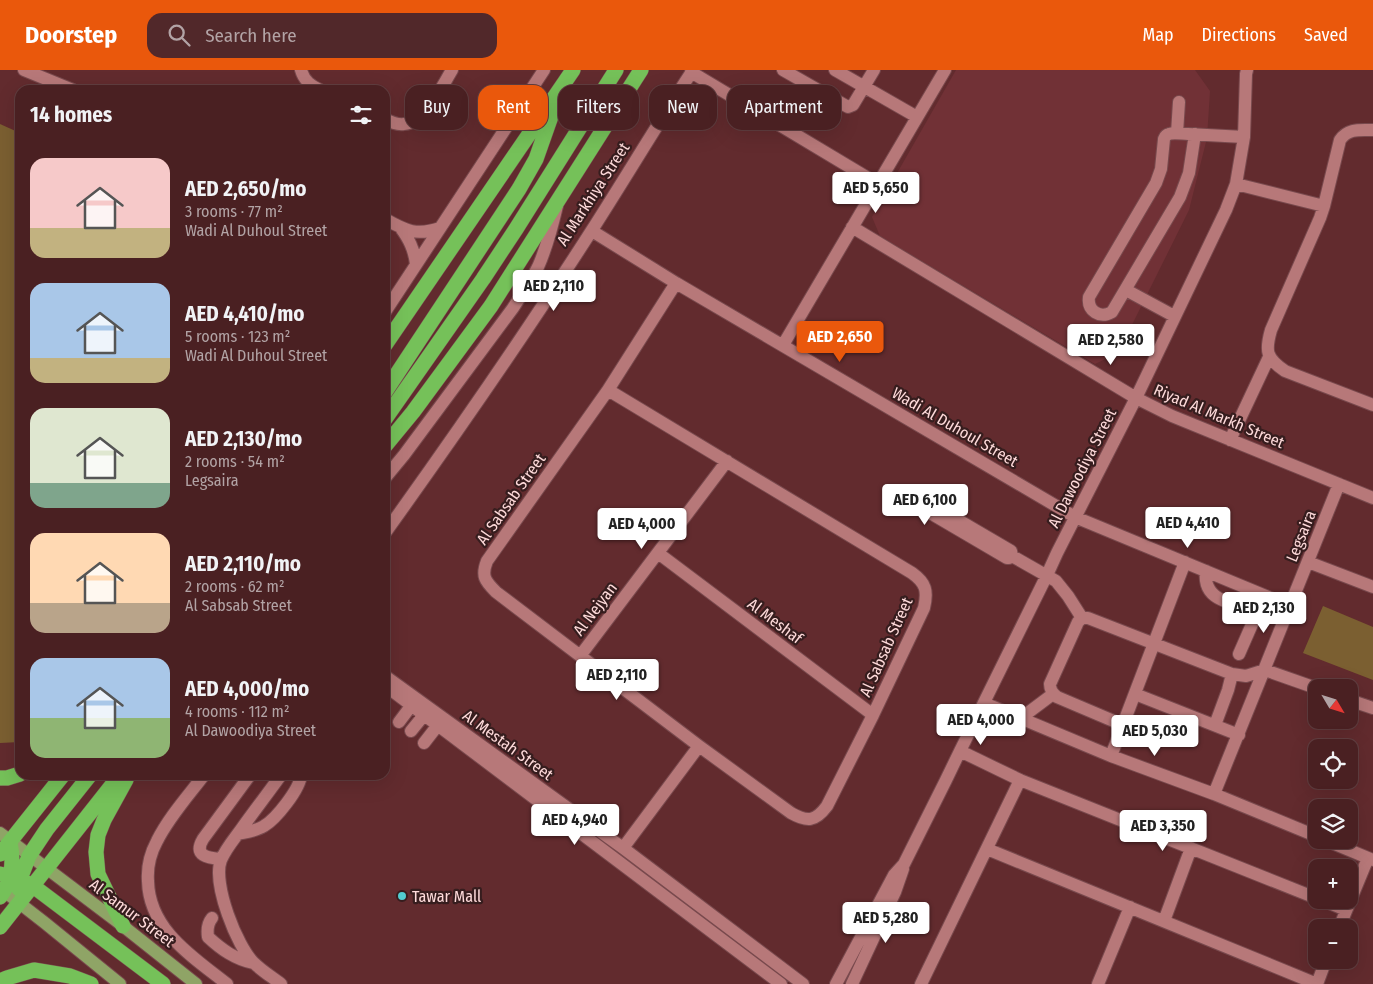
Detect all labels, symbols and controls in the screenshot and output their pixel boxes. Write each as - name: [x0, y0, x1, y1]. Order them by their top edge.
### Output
- search box: [147, 13, 497, 58]
- text: Doorstep: [25, 21, 117, 49]
- icon: search: [165, 21, 193, 49]
- text: Search here: [205, 24, 297, 47]
- text: Map: [1142, 24, 1174, 46]
- text: Directions: [1202, 24, 1276, 46]
- text: Saved: [1304, 24, 1348, 46]
- chip: Buy: [405, 85, 468, 130]
- chip: Rent: [478, 85, 548, 130]
- chip: Filters: [558, 85, 639, 130]
- chip: New: [649, 85, 717, 130]
- chip: Apartment: [727, 85, 841, 130]
- icon: filters: [347, 101, 375, 129]
- text: 14 homes: [30, 102, 112, 128]
- street label: Al Markhiya Street: [553, 138, 634, 249]
- pin: AED 5,650: [819, 172, 933, 214]
- text: AED 2,650/mo: [185, 176, 307, 202]
- icon: home: [70, 178, 130, 238]
- text: AED 5,650: [843, 178, 909, 197]
- text: 3 rooms · 77 m²: [185, 202, 283, 221]
- text: Wadi Al Duhoul Street: [185, 221, 327, 240]
- pin: AED 2,110: [497, 270, 611, 312]
- text: AED 2,110: [524, 276, 584, 295]
- text: AED 4,410/mo: [185, 301, 304, 327]
- icon: home: [70, 303, 130, 363]
- pin: AED 2,650: [783, 320, 897, 363]
- pin: AED 2,580: [1054, 324, 1168, 366]
- text: 5 rooms · 123 m²: [185, 327, 290, 346]
- text: AED 2,650: [808, 327, 872, 346]
- text: AED 2,580: [1078, 330, 1144, 349]
- text: Wadi Al Duhoul Street: [185, 346, 327, 365]
- street label: Riyad Al Markh Street: [1151, 380, 1288, 452]
- street label: Wadi Al Duhoul Street: [889, 383, 1022, 471]
- street label: Al Dawoodiya Street: [1044, 405, 1121, 531]
- text: AED 2,130/mo: [185, 426, 302, 452]
- icon: home: [70, 428, 130, 488]
- street label: Al Sabsab Street: [473, 449, 550, 548]
- text: 2 rooms · 54 m²: [185, 452, 285, 471]
- text: Legsaira: [185, 471, 239, 490]
- pin: AED 6,100: [868, 484, 982, 526]
- text: AED 6,100: [893, 490, 957, 509]
- pin: AED 4,410: [1131, 506, 1245, 549]
- street label: Legsaira: [1282, 507, 1320, 564]
- pin: AED 4,000: [585, 508, 699, 550]
- text: AED 4,410: [1156, 513, 1220, 532]
- text: AED 4,000: [609, 514, 675, 533]
- text: AED 2,110/mo: [185, 551, 301, 577]
- icon: home: [70, 553, 130, 613]
- text: 2 rooms · 62 m²: [185, 577, 284, 596]
- street label: Al Nejyan: [569, 579, 621, 639]
- pin: AED 2,130: [1207, 592, 1321, 634]
- street label: Al Meshaf: [744, 594, 807, 648]
- street label: Al Sabsab Street: [856, 594, 917, 700]
- text: Al Sabsab Street: [185, 596, 292, 615]
- text: AED 2,130: [1233, 598, 1295, 617]
- pin: AED 2,110: [560, 658, 674, 701]
- text: AED 2,110: [587, 665, 647, 684]
- text: AED 4,000/mo: [185, 676, 309, 702]
- icon: home: [70, 678, 130, 738]
- north arrow: [1308, 679, 1358, 729]
- map controls: [1308, 679, 1358, 969]
- text: 4 rooms · 112 m²: [185, 702, 290, 721]
- pin: AED 4,000: [924, 704, 1038, 746]
- street label: Al Mestah Street: [459, 706, 557, 785]
- text: AED 4,000: [948, 710, 1014, 729]
- pin: AED 5,030: [1098, 714, 1212, 757]
- text: Al Dawoodiya Street: [185, 721, 316, 740]
- text: AED 5,030: [1122, 721, 1188, 740]
- button: locate: [1308, 739, 1358, 789]
- button: layers: [1308, 799, 1358, 849]
- pin: AED 4,940: [518, 804, 632, 846]
- text: AED 4,940: [542, 810, 608, 829]
- pin: AED 3,350: [1106, 810, 1220, 852]
- text: AED 3,350: [1131, 816, 1195, 835]
- button: +: [1308, 859, 1358, 909]
- street label: Al Samur Street: [86, 875, 179, 952]
- place label: Tawar Mall: [412, 887, 481, 906]
- marker: Tawar Mall: [396, 890, 408, 902]
- pin: AED 5,280: [829, 902, 943, 944]
- text: AED 5,280: [853, 908, 919, 927]
- button: −: [1308, 919, 1358, 969]

